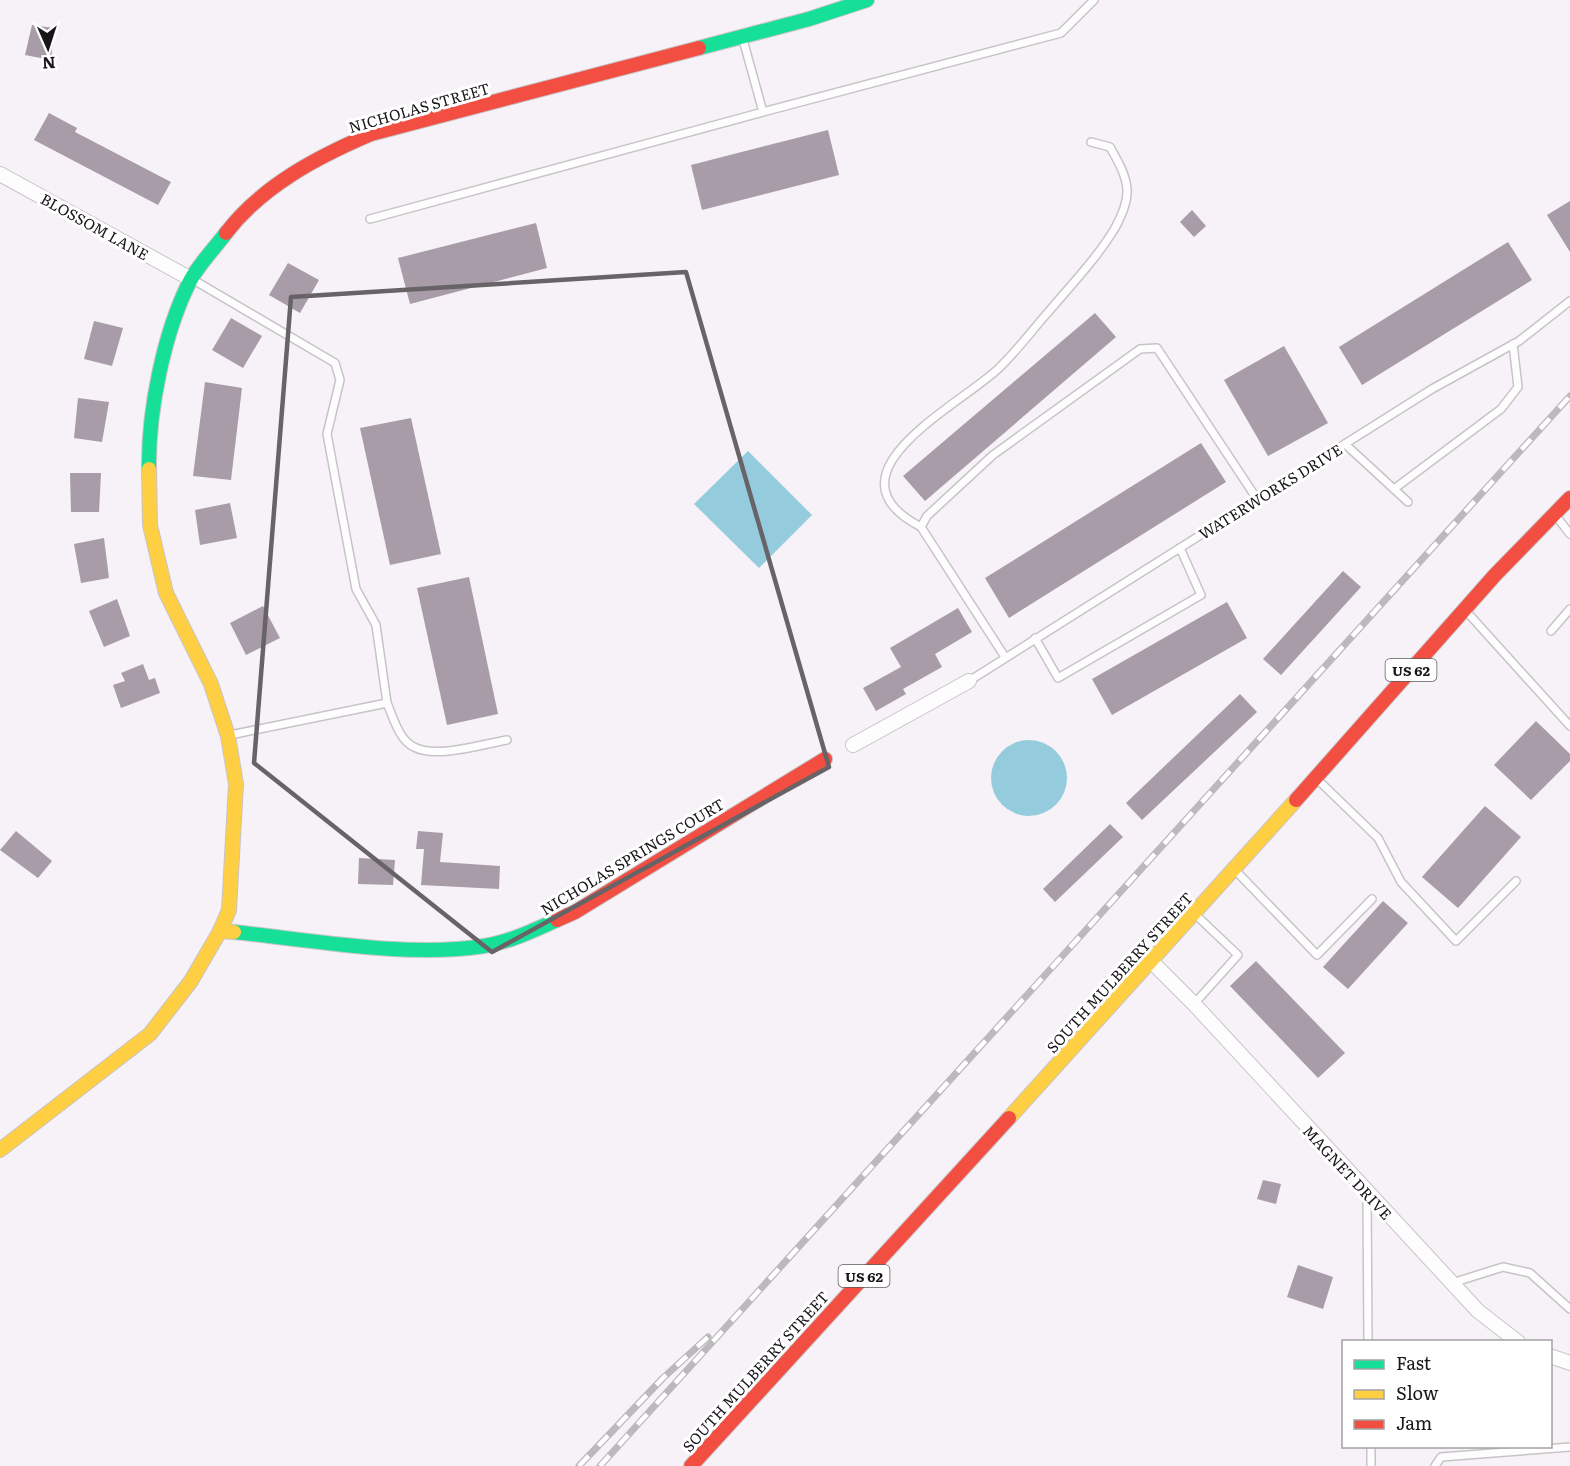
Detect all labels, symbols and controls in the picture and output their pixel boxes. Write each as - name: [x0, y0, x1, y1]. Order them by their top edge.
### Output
- north arrow: [18, 18, 78, 78]
- text: N: [41, 52, 56, 76]
- street label: NICHOLAS STREET: [346, 76, 492, 138]
- street label: BLOSSOM LANE: [37, 187, 153, 265]
- street label: WATERWORKS DRIVE: [1194, 437, 1346, 545]
- road number: US 62: [1386, 659, 1436, 681]
- street label: NICHOLAS SPRINGS COURT: [536, 792, 728, 920]
- street label: SOUTH MULBERRY STREET: [1040, 886, 1198, 1058]
- street label: MAGNET DRIVE: [1298, 1120, 1398, 1224]
- road number: US 62: [838, 1265, 890, 1287]
- street label: SOUTH MULBERRY STREET: [676, 1285, 834, 1457]
- legend: [1342, 1340, 1552, 1448]
- text: Fast: [1396, 1349, 1432, 1376]
- text: Slow: [1396, 1379, 1439, 1406]
- text: Jam: [1396, 1409, 1432, 1436]

